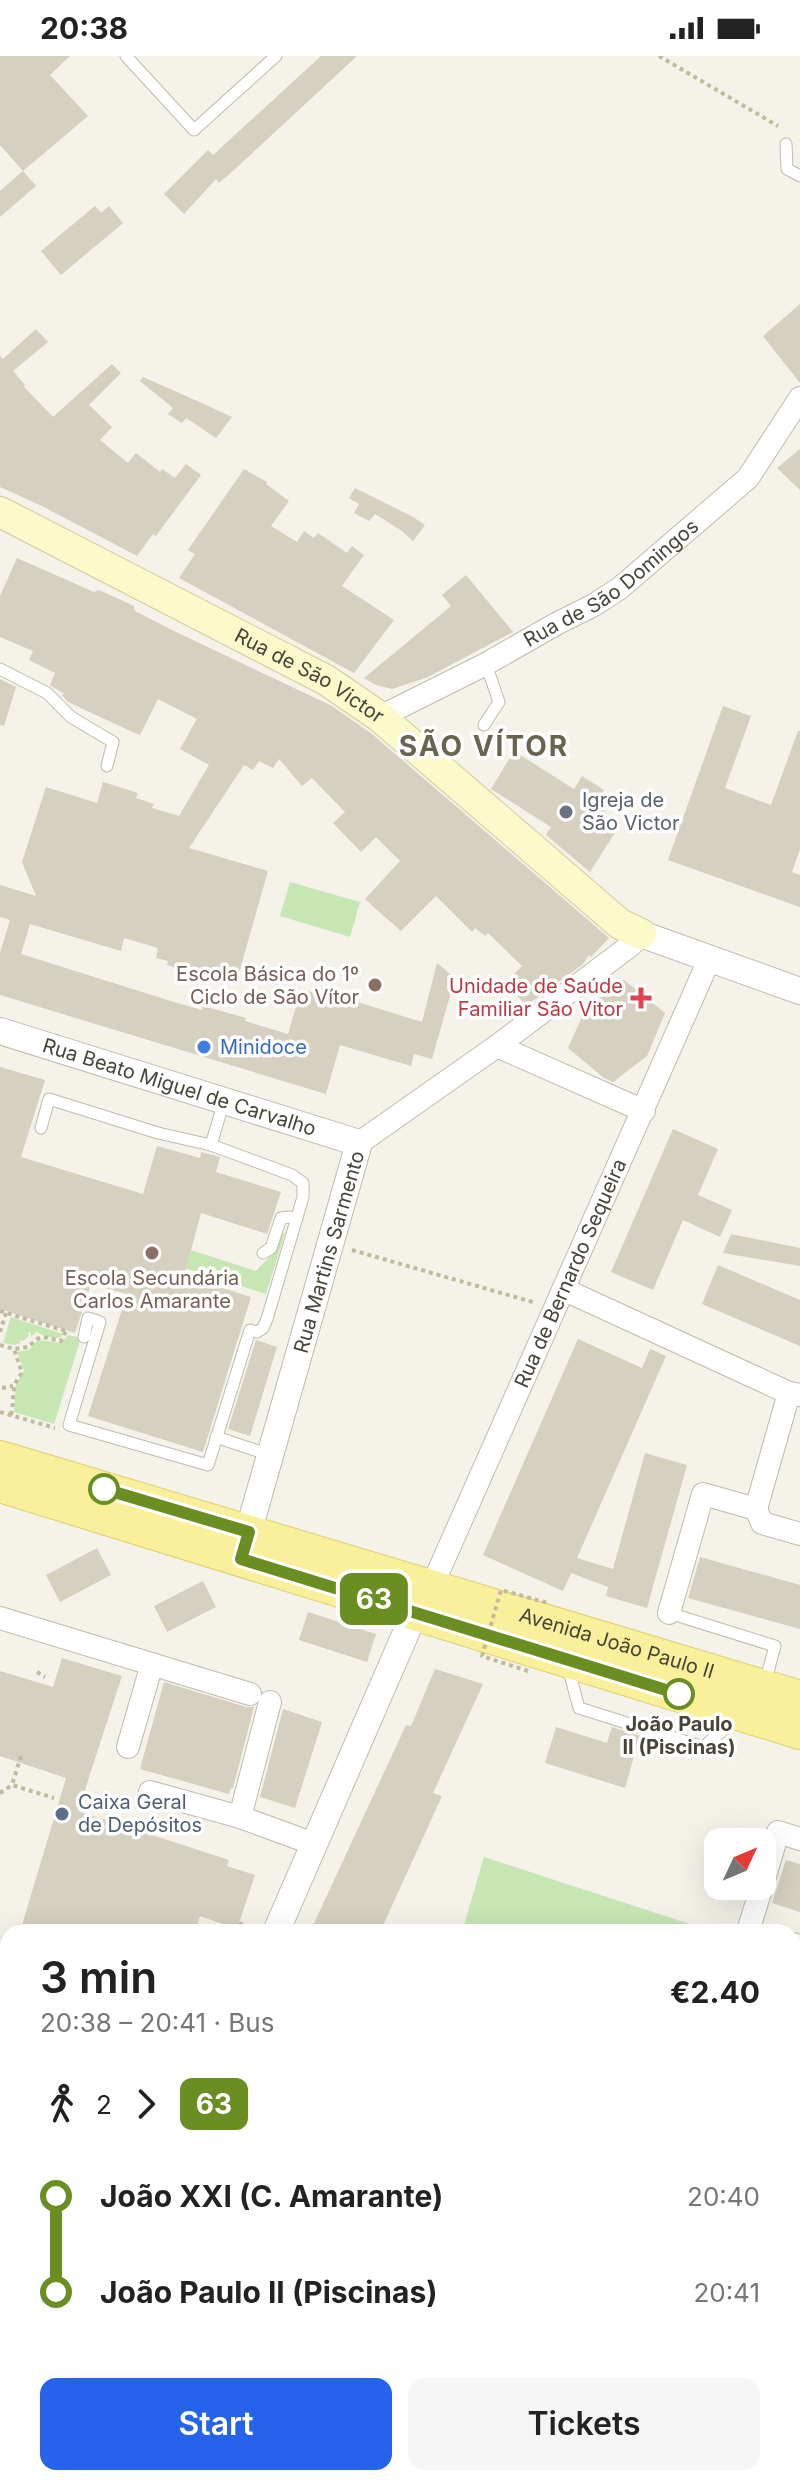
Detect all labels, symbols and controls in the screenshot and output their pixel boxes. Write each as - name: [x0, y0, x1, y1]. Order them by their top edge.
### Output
- text: 20:38: [40, 10, 128, 46]
- street label: Rua de São Domingos: [519, 514, 703, 652]
- street label: Rua de São Victor: [231, 623, 389, 728]
- district label: SÃO VÍTOR: [399, 728, 569, 763]
- place label: Igreja de São Victor: [582, 788, 680, 835]
- marker: Igreja de São Victor: [557, 803, 575, 821]
- place label: Escola Básica do 1º Ciclo de São Vítor: [176, 962, 359, 1009]
- place label: Unidade de Saúde Familiar São Vitor: [449, 974, 623, 1021]
- marker: Escola Básica do 1º Ciclo de São Vítor: [366, 976, 384, 994]
- marker: Unidade de Saúde Familiar São Vitor: [630, 987, 652, 1009]
- street label: Rua Beato Miguel de Carvalho: [40, 1033, 319, 1141]
- place label: Minidoce: [220, 1035, 307, 1059]
- marker: Minidoce: [195, 1038, 213, 1056]
- street label: Rua Martins Sarmento: [289, 1148, 369, 1356]
- street label: Rua de Bernardo Sequeira: [509, 1155, 631, 1391]
- marker: Escola Secundária Carlos Amarante: [143, 1244, 161, 1262]
- place label: Escola Secundária Carlos Amarante: [65, 1266, 239, 1313]
- unlabelled marker: [89, 1474, 119, 1504]
- line badge: 63: [338, 1573, 410, 1625]
- text: 63: [356, 1582, 392, 1616]
- street label: Avenida João Paulo II: [517, 1602, 717, 1684]
- marker: João Paulo II (Piscinas): [664, 1679, 694, 1709]
- place label: João Paulo II (Piscinas): [622, 1712, 736, 1759]
- place label: Caixa Geral de Depósitos: [78, 1790, 202, 1837]
- marker: Caixa Geral de Depósitos: [53, 1805, 71, 1823]
- north arrow: [704, 1828, 776, 1900]
- map controls: [704, 1828, 776, 1900]
- text: 3 min: [40, 1950, 157, 2004]
- text: €2.40: [670, 1974, 760, 2010]
- text: 20:38 – 20:41 · Bus: [40, 2007, 274, 2038]
- icon: walk: [40, 2082, 84, 2126]
- icon: forward: [124, 2082, 168, 2126]
- text: 63: [196, 2087, 232, 2121]
- text: 2: [96, 2089, 112, 2120]
- text: João XXI (C. Amarante): [100, 2178, 443, 2214]
- text: 20:40: [687, 2181, 760, 2212]
- text: João Paulo II (Piscinas): [100, 2274, 438, 2310]
- text: 20:41: [693, 2277, 760, 2308]
- button: Start: [40, 2378, 392, 2470]
- button: Tickets: [408, 2378, 760, 2470]

